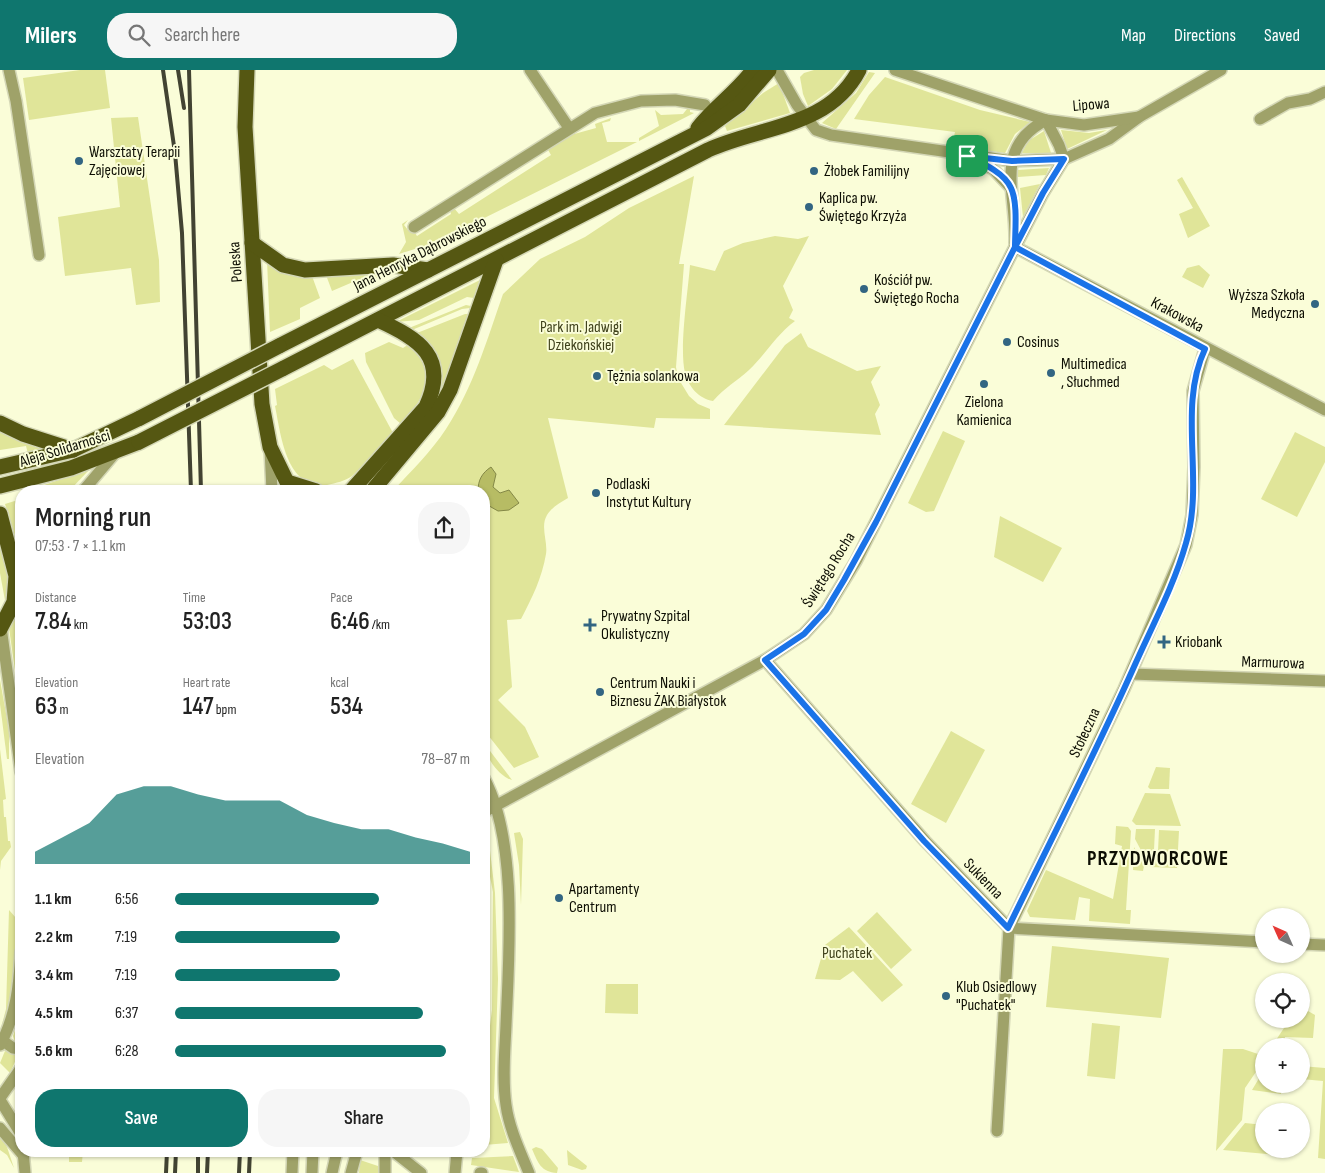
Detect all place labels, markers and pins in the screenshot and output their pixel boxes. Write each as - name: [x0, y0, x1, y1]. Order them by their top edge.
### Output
- pin: [946, 135, 988, 177]
- place label: Warsztaty Terapii Zajęciowej: [89, 143, 180, 180]
- marker: Warsztaty Terapii Zajęciowej: [73, 155, 85, 167]
- place label: Żłobek Familijny: [824, 162, 909, 181]
- marker: Żłobek Familijny: [808, 165, 820, 177]
- place label: Kaplica pw. Świętego Krzyża: [819, 189, 907, 226]
- marker: Kaplica pw. Świętego Krzyża: [803, 201, 815, 213]
- place label: Kościół pw. Świętego Rocha: [874, 271, 959, 308]
- marker: Kościół pw. Świętego Rocha: [858, 283, 870, 295]
- place label: Wyższa Szkoła Medyczna: [1229, 286, 1305, 323]
- marker: Wyższa Szkoła Medyczna: [1309, 298, 1321, 310]
- place label: Cosinus: [1017, 333, 1060, 352]
- marker: Cosinus: [1001, 336, 1013, 348]
- place label: Multimedica , Słuchmed: [1061, 355, 1127, 392]
- place label: Tężnia solankowa: [607, 367, 699, 386]
- marker: Multimedica , Słuchmed: [1045, 367, 1057, 379]
- marker: Tężnia solankowa: [591, 370, 603, 382]
- marker: Zielona Kamienica: [978, 378, 990, 390]
- place label: Zielona Kamienica: [956, 393, 1012, 430]
- place label: Podlaski Instytut Kultury: [606, 475, 691, 512]
- marker: Podlaski Instytut Kultury: [590, 487, 602, 499]
- place label: Prywatny Szpital Okulistyczny: [601, 607, 690, 644]
- marker: Prywatny Szpital Okulistyczny: [583, 618, 597, 632]
- place label: Kriobank: [1175, 633, 1222, 652]
- marker: Kriobank: [1157, 635, 1171, 649]
- place label: Centrum Nauki i Biznesu ŻAK Białystok: [610, 674, 726, 711]
- marker: Centrum Nauki i Biznesu ŻAK Białystok: [594, 686, 606, 698]
- place label: Apartamenty Centrum: [568, 880, 639, 917]
- marker: Apartamenty Centrum: [553, 892, 565, 904]
- place label: Klub Osiedlowy "Puchatek": [956, 978, 1037, 1015]
- marker: Klub Osiedlowy "Puchatek": [940, 990, 952, 1002]

